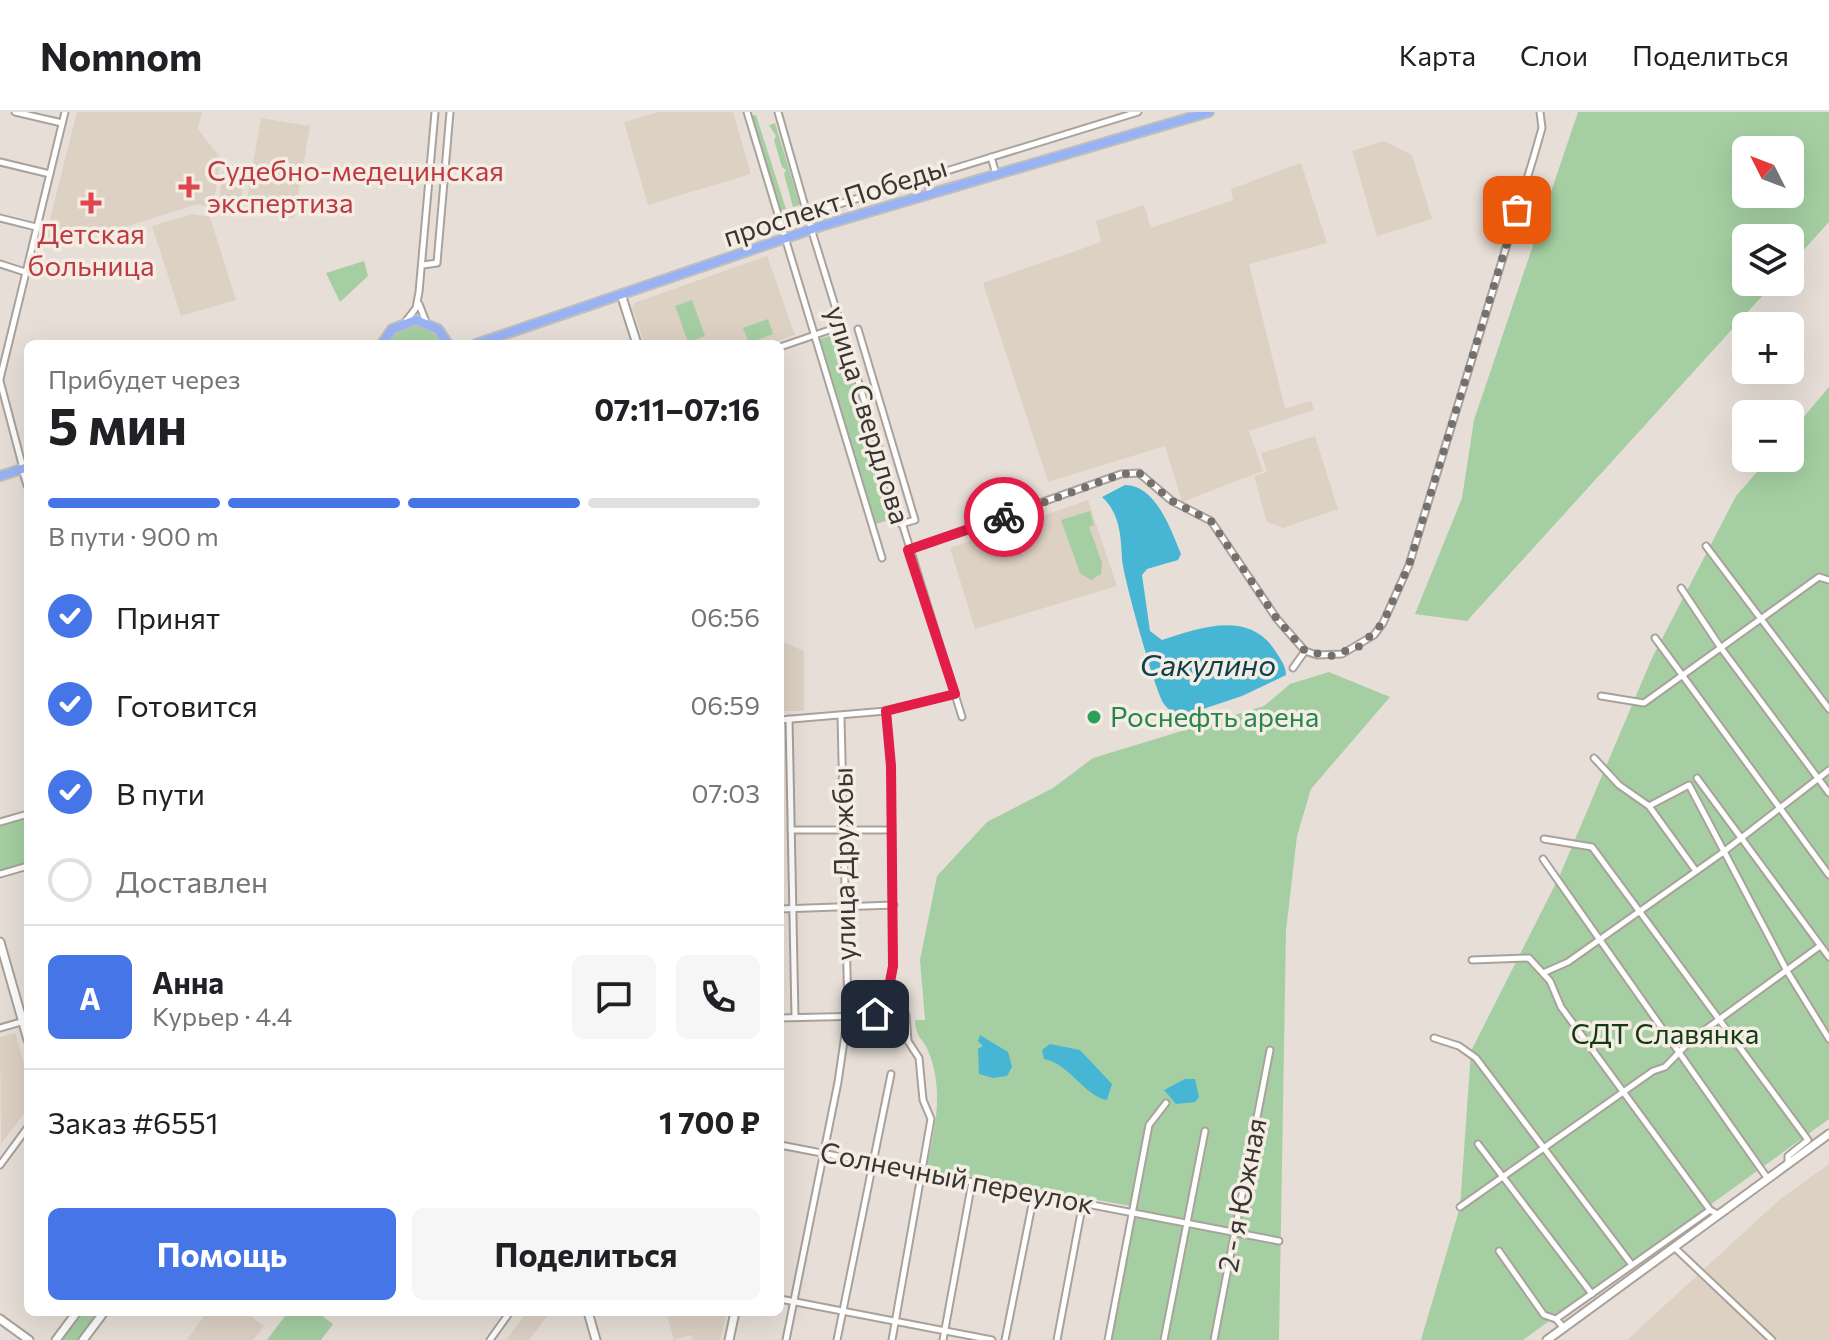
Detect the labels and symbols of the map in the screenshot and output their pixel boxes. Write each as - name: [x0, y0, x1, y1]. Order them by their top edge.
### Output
- north arrow: [1732, 136, 1804, 208]
- street label: проспект Победы: [719, 149, 951, 253]
- place label: Судебно-медецинская экспертиза: [207, 153, 504, 219]
- marker: Судебно-медецинская экспертиза: [178, 176, 200, 198]
- pin: [1483, 176, 1551, 244]
- marker: Детская больница: [80, 192, 102, 214]
- place label: Детская больница: [28, 216, 154, 282]
- street label: улица Свердлова: [820, 302, 918, 528]
- courier: [964, 477, 1044, 557]
- water label: Сакулино: [1140, 645, 1276, 682]
- place label: Роснефть арена: [1110, 699, 1319, 733]
- marker: Роснефть арена: [1085, 708, 1103, 726]
- street label: улица Дружбы: [824, 767, 862, 961]
- pin: [841, 980, 909, 1048]
- park label: СДТ Славянка: [1571, 1016, 1759, 1050]
- street label: 2 - я Южная: [1209, 1115, 1273, 1275]
- street label: Солнечный переулок: [817, 1134, 1097, 1220]

